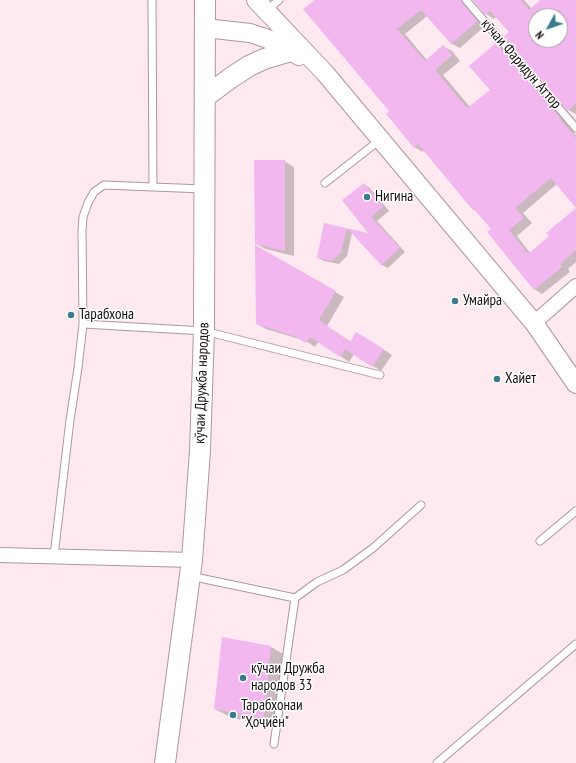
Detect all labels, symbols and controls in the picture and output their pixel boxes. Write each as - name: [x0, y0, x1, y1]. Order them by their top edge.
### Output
- north arrow: [528, 8, 568, 48]
- street label: кӯчаи Фаридун Аттор: [477, 15, 565, 113]
- text: N: [532, 28, 547, 42]
- place label: Нигина: [375, 188, 413, 206]
- marker: Нигина: [362, 192, 372, 202]
- place label: Умайра: [463, 292, 502, 310]
- marker: Умайра: [450, 296, 460, 306]
- place label: Тарабхона: [79, 306, 134, 324]
- marker: Тарабхона: [66, 310, 76, 320]
- street label: кӯчаи Дружба народов: [191, 322, 213, 444]
- place label: Хайет: [505, 370, 536, 388]
- marker: Хайет: [492, 374, 502, 384]
- place label: кӯчаи Дружба народов 33: [251, 660, 325, 695]
- marker: кӯчаи Дружба народов 33: [238, 673, 248, 683]
- place label: Тарабхонаи "Ҳоҷиён": [241, 697, 303, 732]
- marker: Тарабхонаи "Ҳоҷиён": [228, 710, 238, 720]

